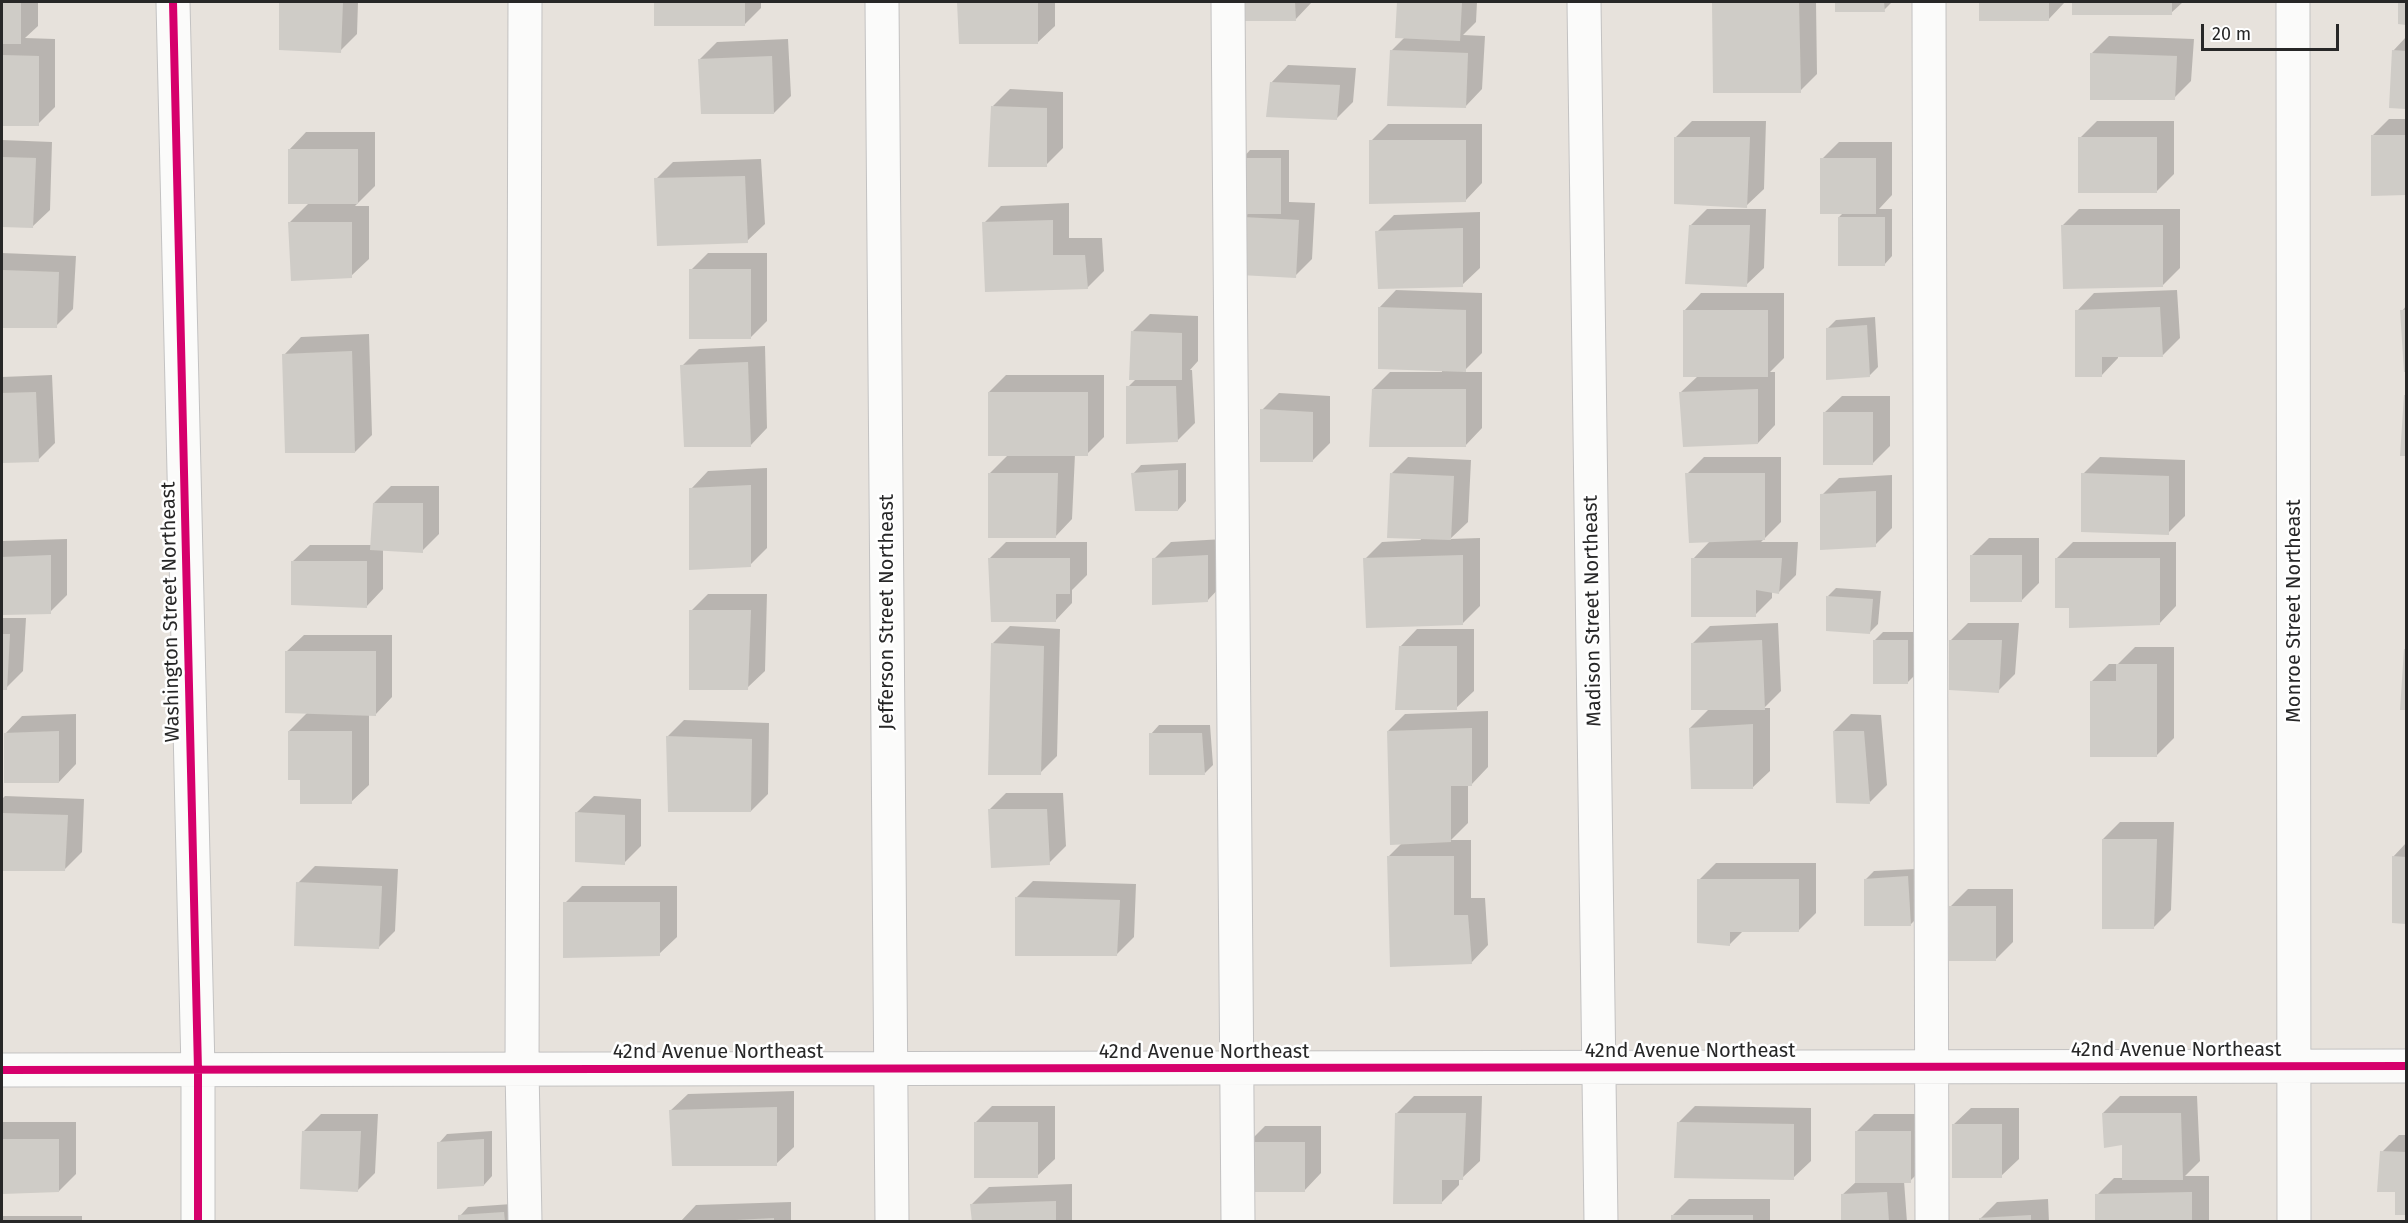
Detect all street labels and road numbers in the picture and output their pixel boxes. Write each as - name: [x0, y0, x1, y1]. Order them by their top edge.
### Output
- street label: Washington Street Northeast: [157, 482, 185, 742]
- street label: Jefferson Street Northeast: [875, 494, 899, 730]
- street label: Madison Street Northeast: [1579, 495, 1607, 727]
- street label: Monroe Street Northeast: [2282, 499, 2306, 723]
- street label: 42nd Avenue Northeast: [2071, 1038, 2281, 1062]
- street label: 42nd Avenue Northeast: [1585, 1039, 1795, 1063]
- street label: 42nd Avenue Northeast: [613, 1040, 823, 1064]
- street label: 42nd Avenue Northeast: [1099, 1040, 1309, 1064]

